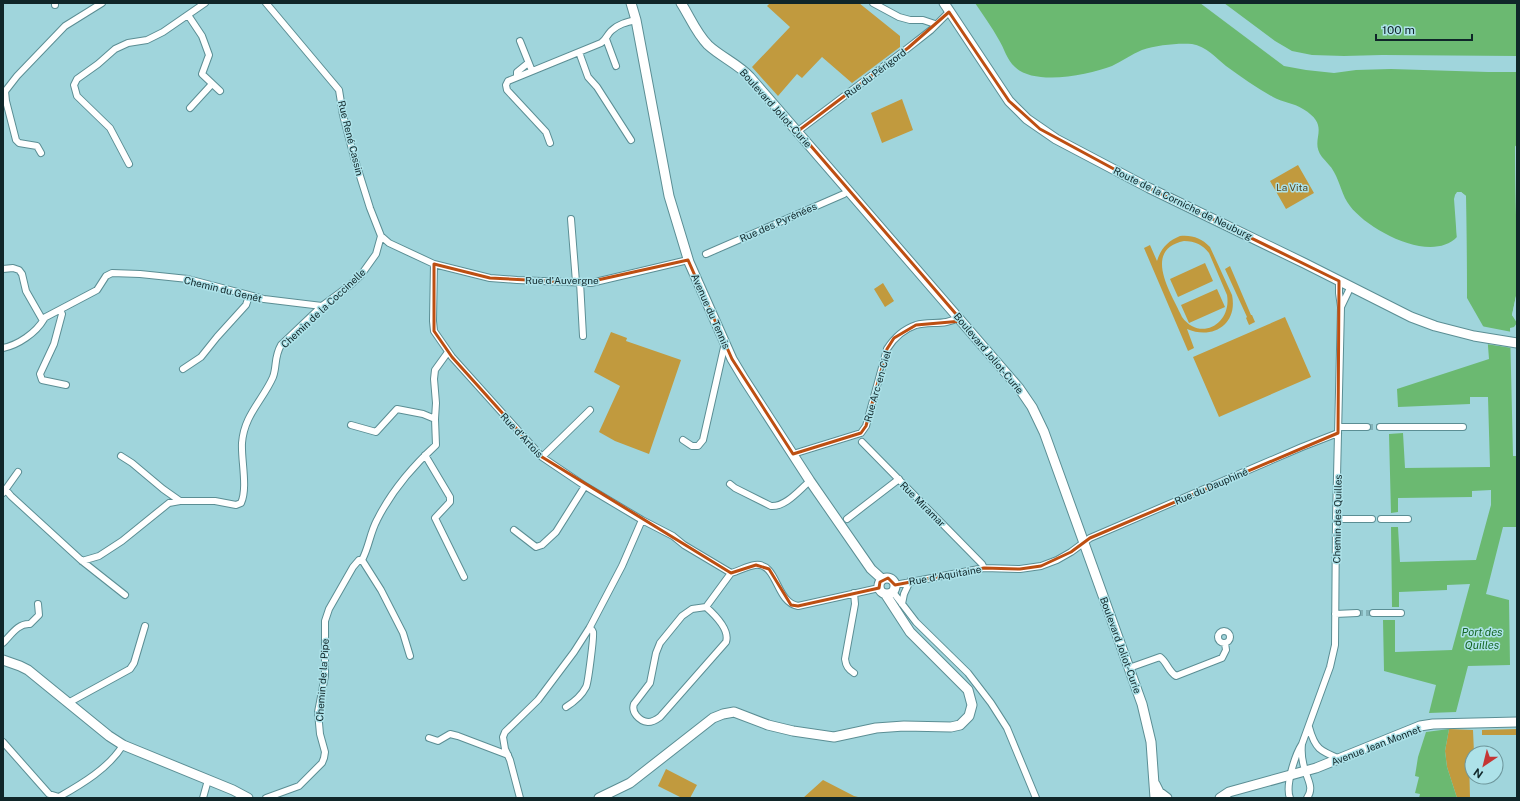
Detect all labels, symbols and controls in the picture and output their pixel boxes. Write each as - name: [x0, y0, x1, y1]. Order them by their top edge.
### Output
- scale bar: [1376, 16, 1472, 42]
- text: 100 m: [1382, 23, 1415, 37]
- street label: Rue du Périgord: [842, 46, 908, 100]
- street label: Boulevard Joliot-Curie: [737, 66, 815, 150]
- street label: Rue René Cassin: [336, 99, 366, 177]
- street label: Route de la Corniche de Neuburg: [1112, 164, 1254, 242]
- park label: La Vita: [1276, 181, 1308, 193]
- street label: Rue des Pyrénées: [738, 200, 818, 244]
- street label: Chemin de la Coccinelle: [278, 265, 368, 350]
- street label: Avenue du Tennis: [689, 272, 733, 350]
- street label: Chemin du Genêt: [183, 274, 263, 305]
- street label: Rue d'Auvergne: [525, 274, 599, 286]
- street label: Boulevard Joliot-Curie: [952, 310, 1027, 396]
- street label: Rue Arc-en-Ciel: [861, 349, 893, 423]
- street label: Rue d'Artois: [498, 410, 546, 460]
- street label: Rue du Dauphiné: [1172, 465, 1250, 507]
- street label: Chemin des Quilles: [1330, 474, 1344, 564]
- street label: Rue Miramar: [898, 479, 948, 529]
- street label: Rue d'Aquitaine: [908, 563, 982, 587]
- street label: Boulevard Joliot-Curie: [1098, 595, 1144, 695]
- water label: Port des Quilles: [1462, 626, 1503, 651]
- street label: Chemin de la Pipe: [313, 638, 331, 722]
- street label: Avenue Jean Monnet: [1329, 722, 1423, 768]
- north arrow: [1464, 745, 1504, 785]
- text: N: [1471, 766, 1485, 781]

